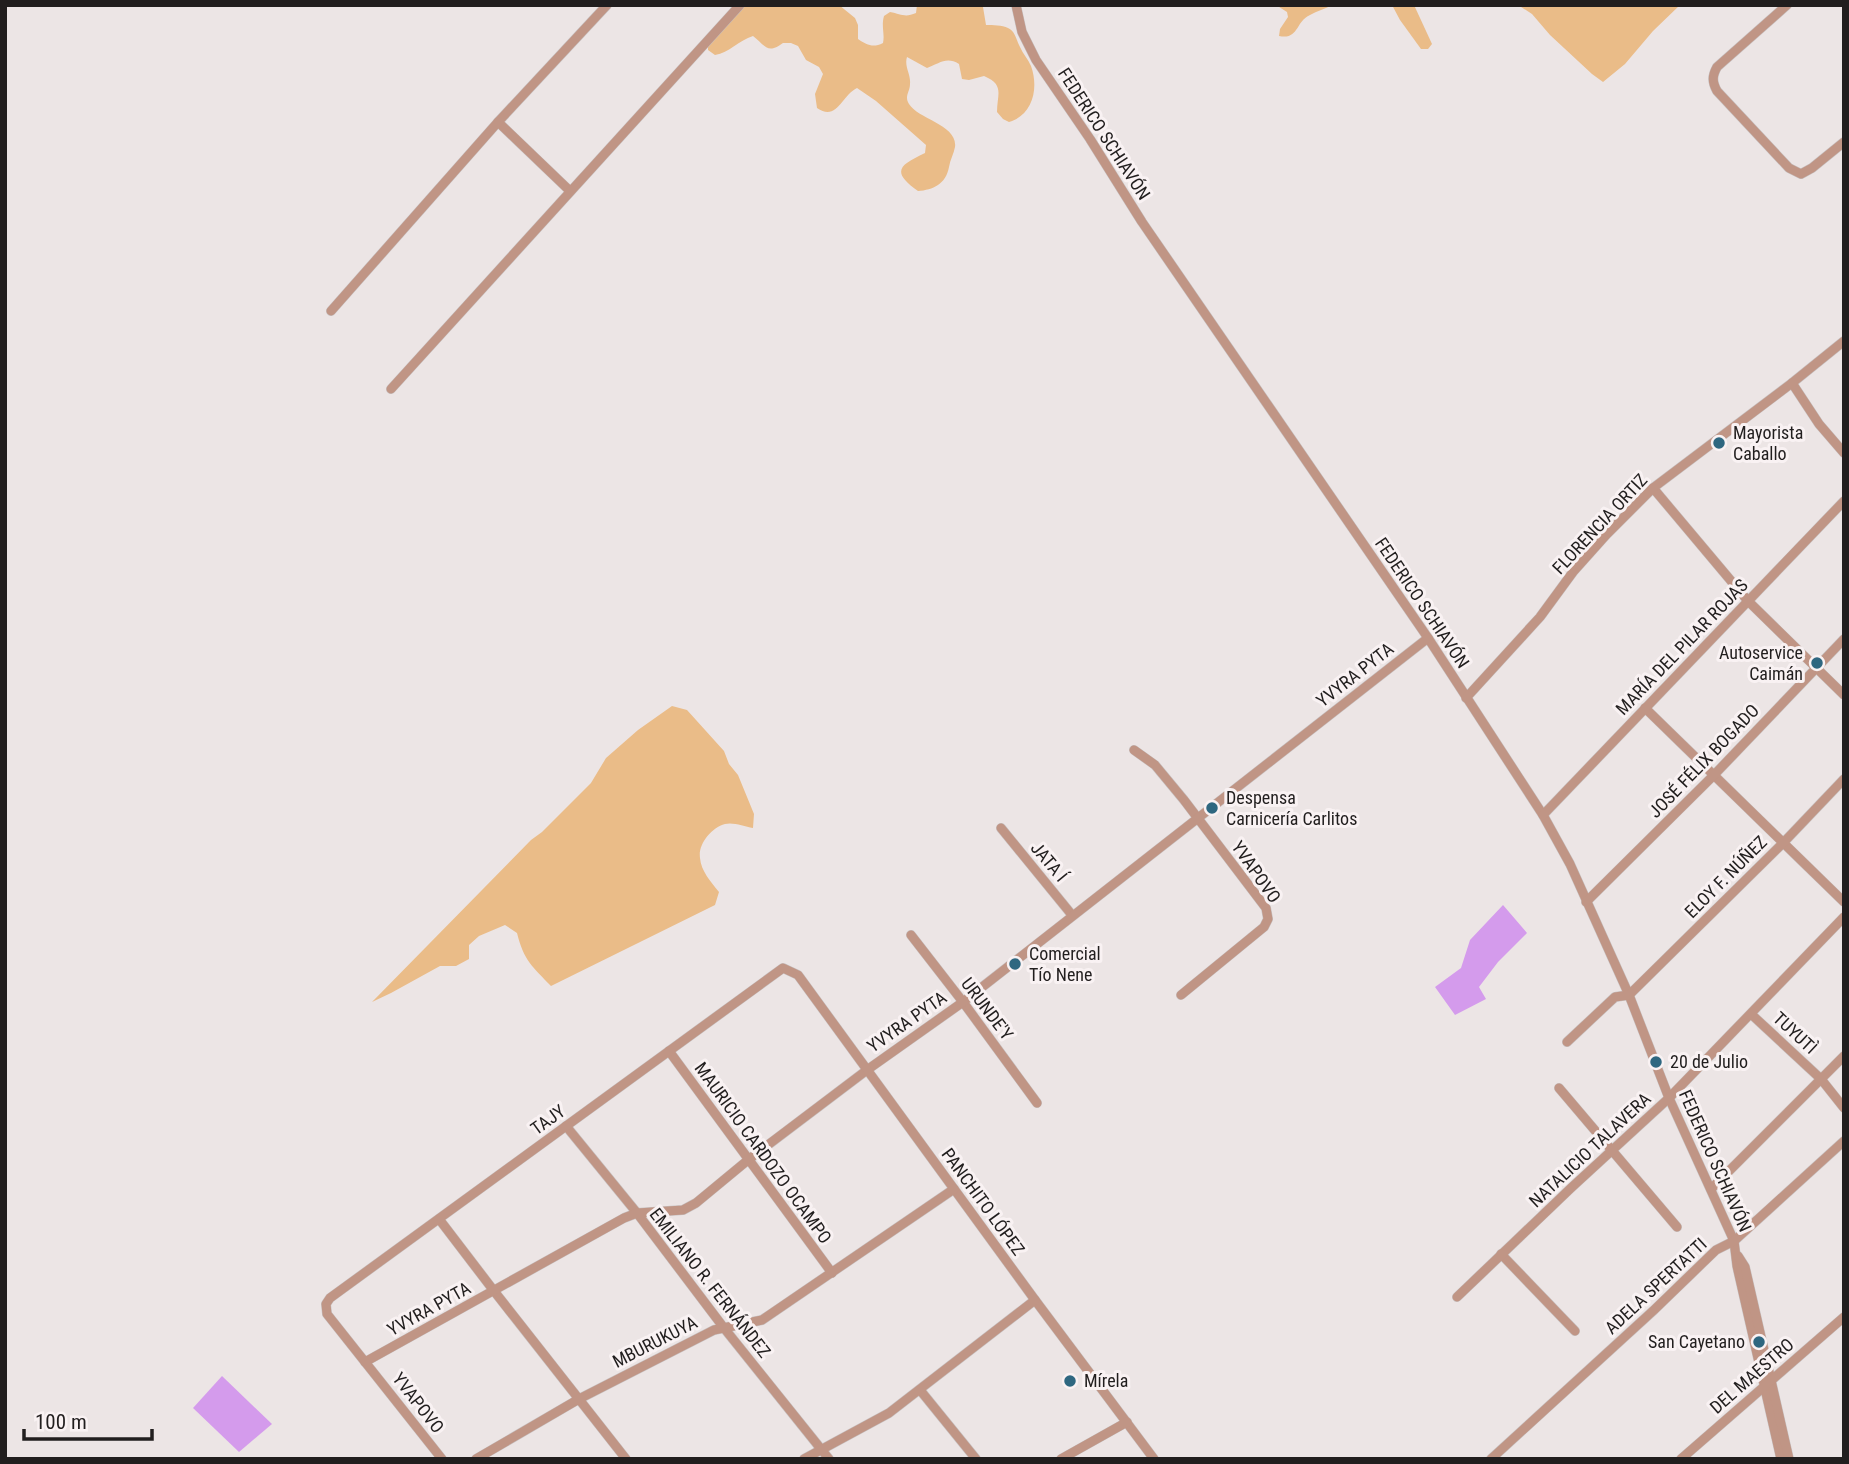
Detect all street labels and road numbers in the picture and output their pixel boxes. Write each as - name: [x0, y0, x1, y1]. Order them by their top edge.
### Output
- street label: FEDERICO SCHIAVÓN: [1054, 64, 1155, 204]
- street label: FLORENCIA ORTIZ: [1548, 469, 1651, 578]
- street label: FEDERICO SCHIAVÓN: [1371, 533, 1474, 672]
- street label: MARÍA DEL PILAR ROJAS: [1611, 574, 1752, 719]
- street label: YVYRA PYTA: [1312, 638, 1398, 711]
- street label: JOSÉ FÉLIX BOGADO: [1644, 700, 1763, 822]
- street label: ELOY F. NÚÑEZ: [1680, 831, 1771, 922]
- street label: YVAPOVO: [1227, 837, 1285, 907]
- street label: JATA Í: [1027, 838, 1073, 887]
- street label: URUNDE'Y: [957, 973, 1018, 1044]
- street label: YVYRA PYTA: [863, 986, 951, 1057]
- street label: TUYUTÌ: [1769, 1007, 1822, 1058]
- street label: MAURICIO CARDOZO OCAMPO: [691, 1058, 836, 1247]
- street label: FEDERICO SCHIAVÓN: [1675, 1087, 1756, 1235]
- street label: NATALICIO TALAVERA: [1525, 1088, 1655, 1211]
- street label: TAJY: [526, 1100, 569, 1139]
- street label: PANCHITO LÓPEZ: [938, 1144, 1029, 1259]
- street label: EMILIANO R. FERNÁNDEZ: [646, 1204, 775, 1362]
- street label: ADELA SPERTATTI: [1601, 1233, 1711, 1338]
- street label: YVYRA PYTA: [384, 1277, 475, 1340]
- street label: MBURUKUYA: [609, 1311, 701, 1372]
- street label: DEL MAESTRO: [1706, 1334, 1798, 1418]
- street label: YVAPOVO: [388, 1368, 448, 1437]

